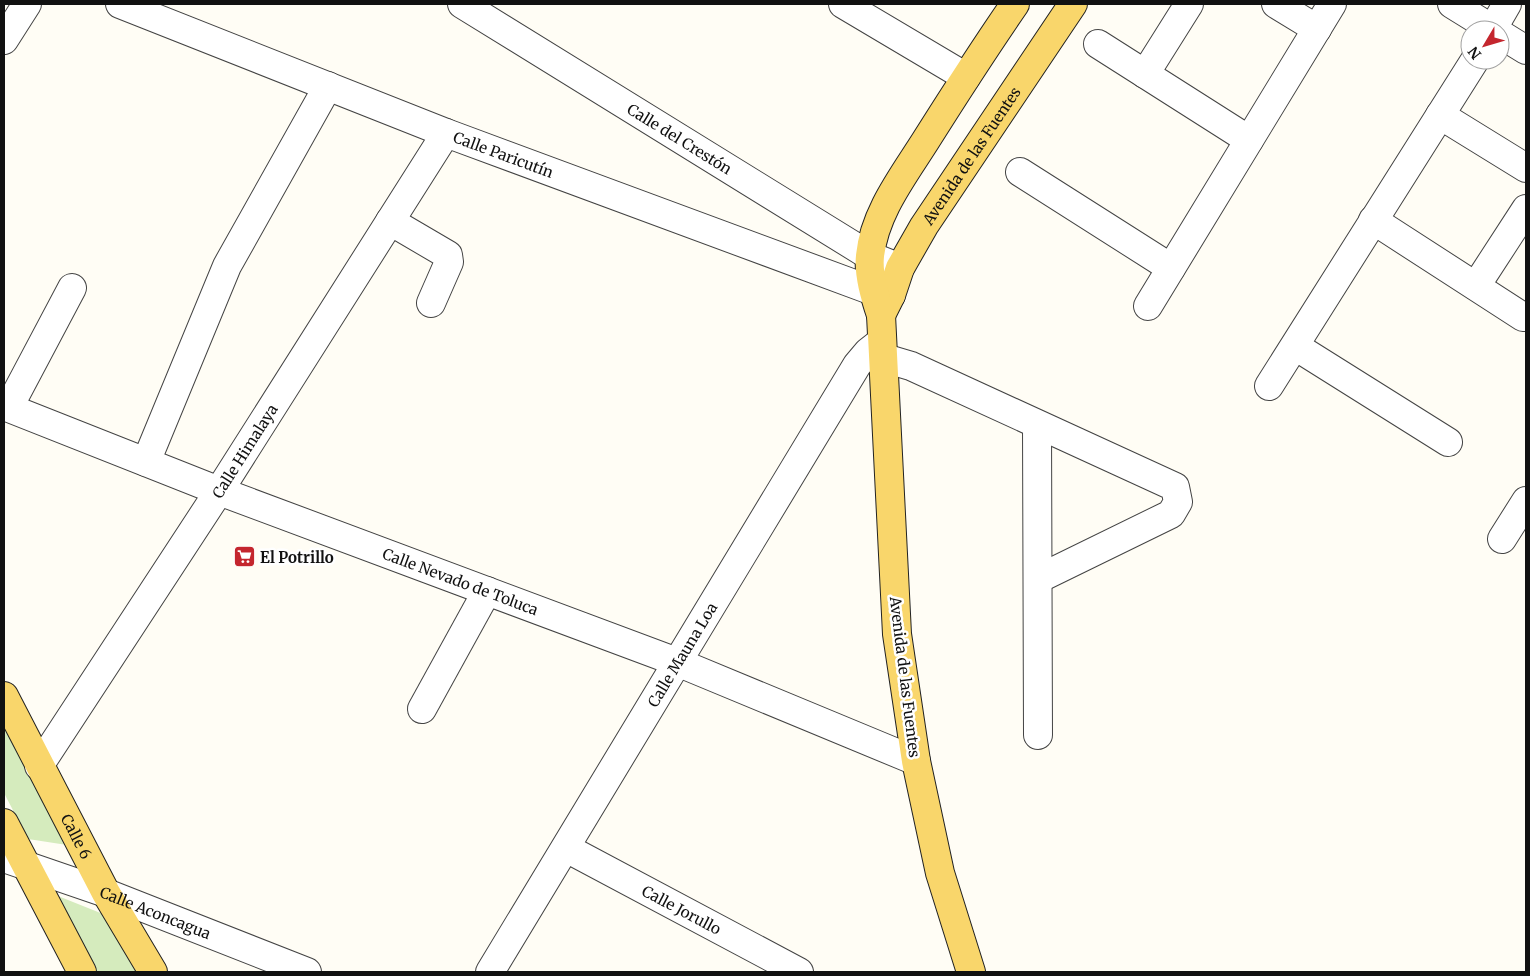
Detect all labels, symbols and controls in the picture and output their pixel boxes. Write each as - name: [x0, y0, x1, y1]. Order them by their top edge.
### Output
- north arrow: [1460, 20, 1510, 70]
- text: N: [1464, 43, 1485, 63]
- street label: Avenida de las Fuentes: [918, 83, 1024, 229]
- street label: Calle del Crestón: [624, 99, 736, 178]
- street label: Calle Paricutín: [451, 127, 556, 182]
- street label: Calle Himalaya: [207, 400, 281, 502]
- street label: Calle Nevado de Toluca: [380, 543, 541, 619]
- supermarket icon: El Potrillo: [232, 545, 256, 569]
- place label: El Potrillo: [260, 548, 334, 567]
- street label: Avenida de las Fuentes: [886, 594, 924, 759]
- street label: Calle Mauna Loa: [643, 599, 721, 710]
- street label: Calle 6: [57, 811, 96, 862]
- street label: Calle Jorullo: [639, 881, 725, 938]
- street label: Calle Aconcagua: [98, 882, 214, 943]

